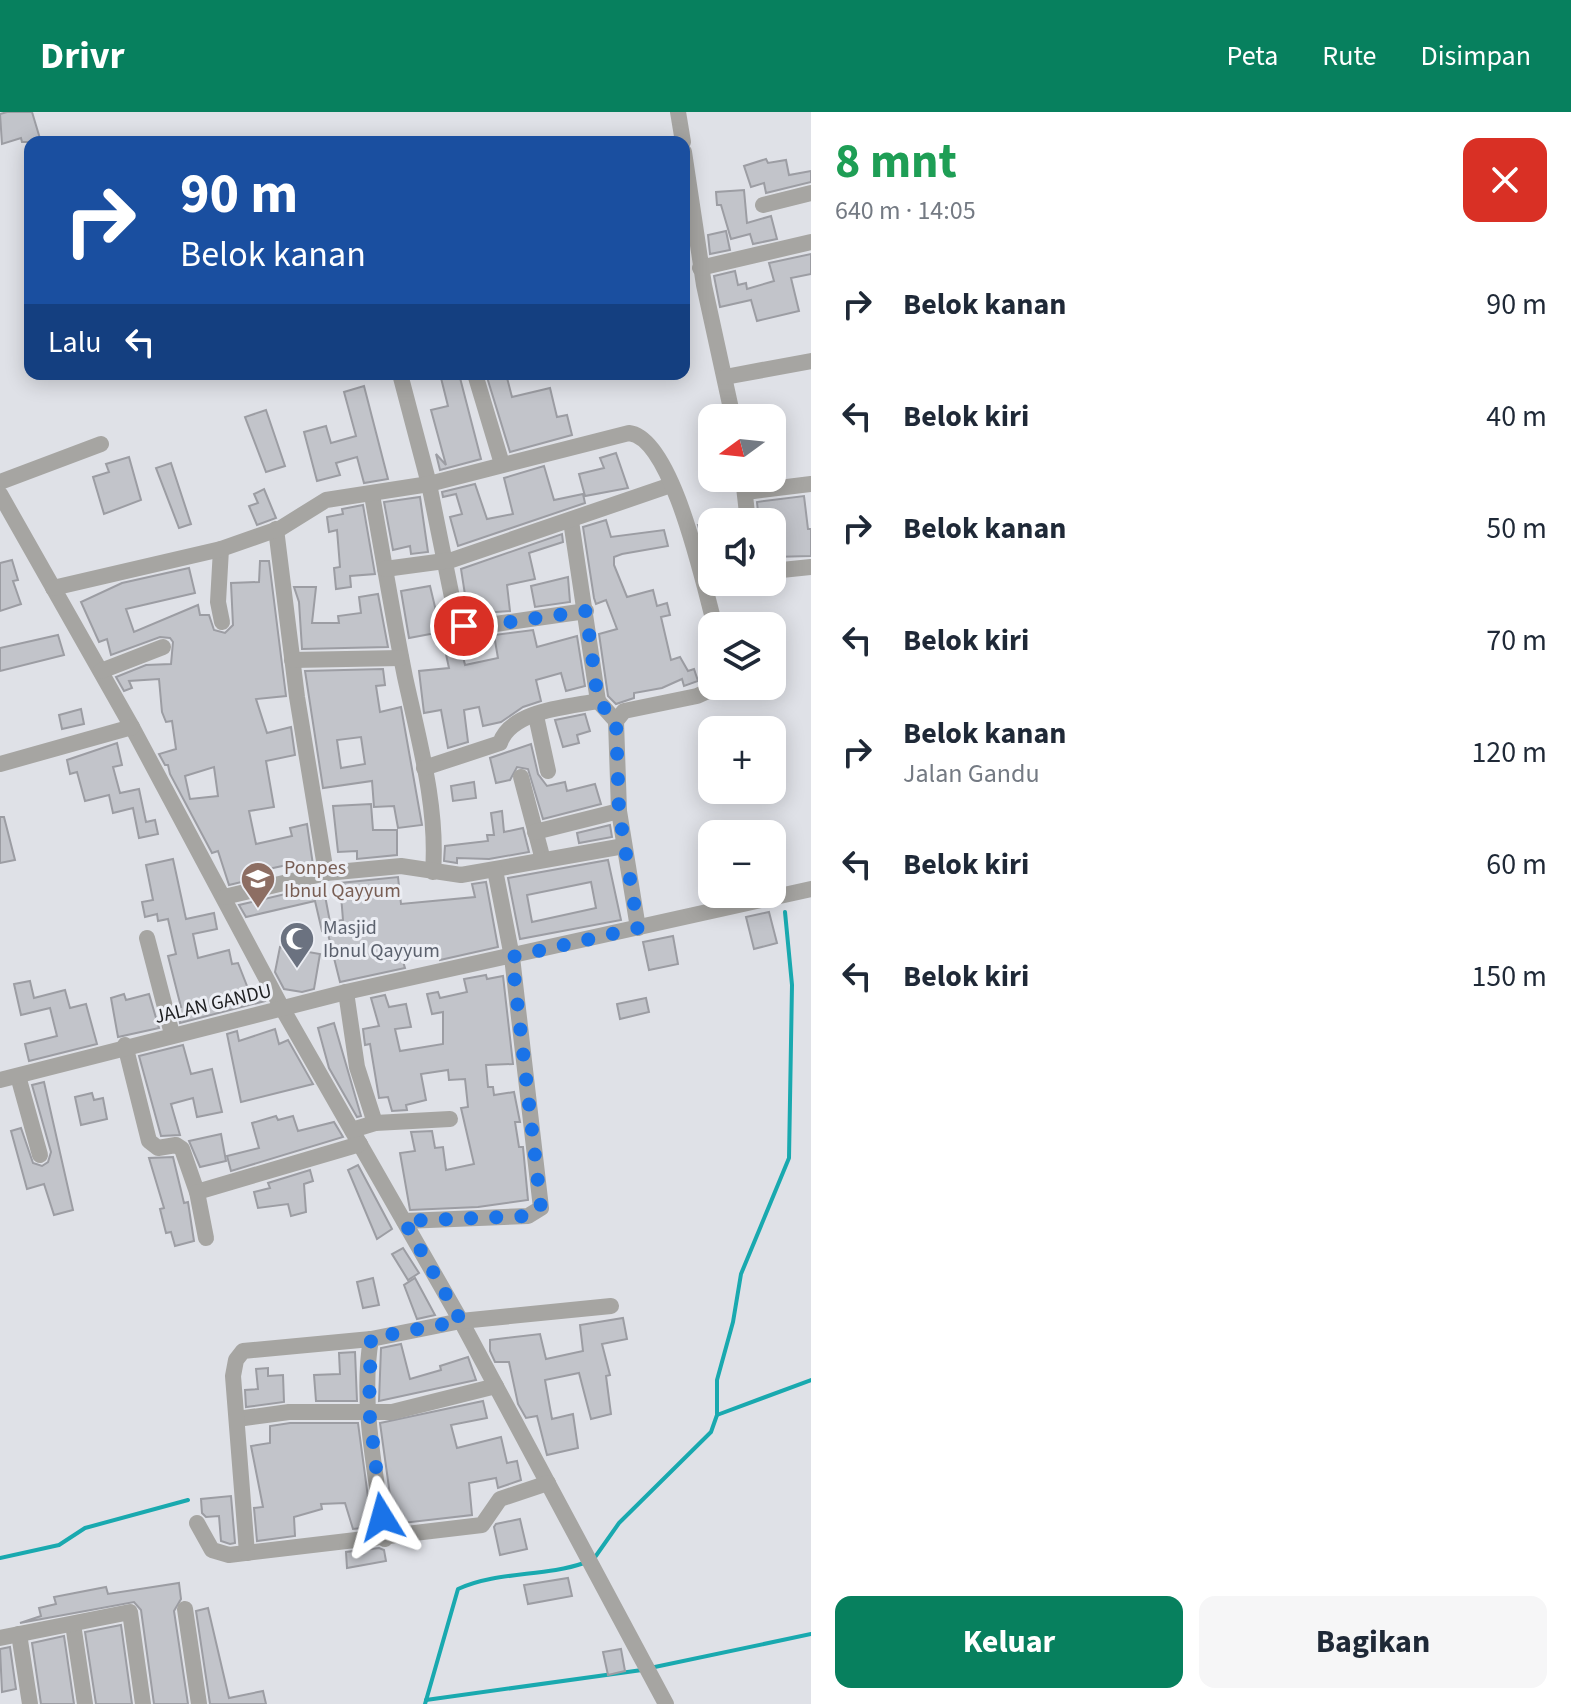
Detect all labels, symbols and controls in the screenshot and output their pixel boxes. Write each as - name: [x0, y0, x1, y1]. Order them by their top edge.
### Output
- text: Drivr: [40, 29, 125, 83]
- text: Peta: [1227, 36, 1278, 76]
- text: Rute: [1322, 36, 1376, 76]
- text: Disimpan: [1420, 36, 1531, 76]
- text: 8 mnt: [835, 128, 957, 196]
- button: close: [1463, 138, 1547, 222]
- text: 90 m: [180, 155, 298, 234]
- icon: right: [48, 168, 152, 272]
- text: 640 m · 14:05: [835, 192, 976, 229]
- text: Belok kanan: [180, 229, 366, 280]
- icon: right: [835, 282, 879, 326]
- text: Belok kanan: [903, 283, 1066, 326]
- text: 90 m: [1486, 283, 1547, 326]
- icon: left: [118, 320, 162, 364]
- text: Lalu: [48, 321, 102, 364]
- icon: left: [835, 394, 879, 438]
- text: Belok kiri: [903, 395, 1029, 438]
- text: 40 m: [1486, 395, 1547, 438]
- north arrow: [698, 404, 786, 492]
- map controls: [698, 404, 786, 908]
- icon: right: [835, 506, 879, 550]
- text: Belok kanan: [903, 507, 1066, 550]
- text: 50 m: [1486, 507, 1547, 550]
- button: sound: [698, 508, 786, 596]
- pin: [430, 592, 498, 660]
- icon: arrive: [442, 604, 486, 648]
- button: layers: [698, 612, 786, 700]
- icon: left: [835, 618, 879, 662]
- text: Belok kiri: [903, 619, 1029, 662]
- text: 70 m: [1486, 619, 1547, 662]
- text: Belok kanan: [903, 712, 1066, 755]
- button: +: [698, 716, 786, 804]
- icon: right: [835, 730, 879, 774]
- text: 120 m: [1471, 731, 1547, 774]
- text: Jalan Gandu: [903, 755, 1040, 792]
- button: −: [698, 820, 786, 908]
- icon: left: [835, 842, 879, 886]
- text: Belok kiri: [903, 843, 1029, 886]
- text: 60 m: [1486, 843, 1547, 886]
- place label: Ponpes Ibnul Qayyum: [284, 854, 401, 905]
- school or university icon: Ponpes Ibnul Qayyum: [239, 860, 277, 910]
- place label: Masjid Ibnul Qayyum: [323, 914, 440, 965]
- mosque icon: Masjid Ibnul Qayyum: [278, 920, 316, 970]
- icon: left: [835, 954, 879, 998]
- text: Belok kiri: [903, 955, 1029, 998]
- text: 150 m: [1471, 955, 1547, 998]
- street label: JALAN GANDU: [152, 977, 274, 1031]
- position arrow: [340, 1475, 424, 1559]
- button: Keluar: [835, 1596, 1183, 1688]
- button: Bagikan: [1199, 1596, 1547, 1688]

